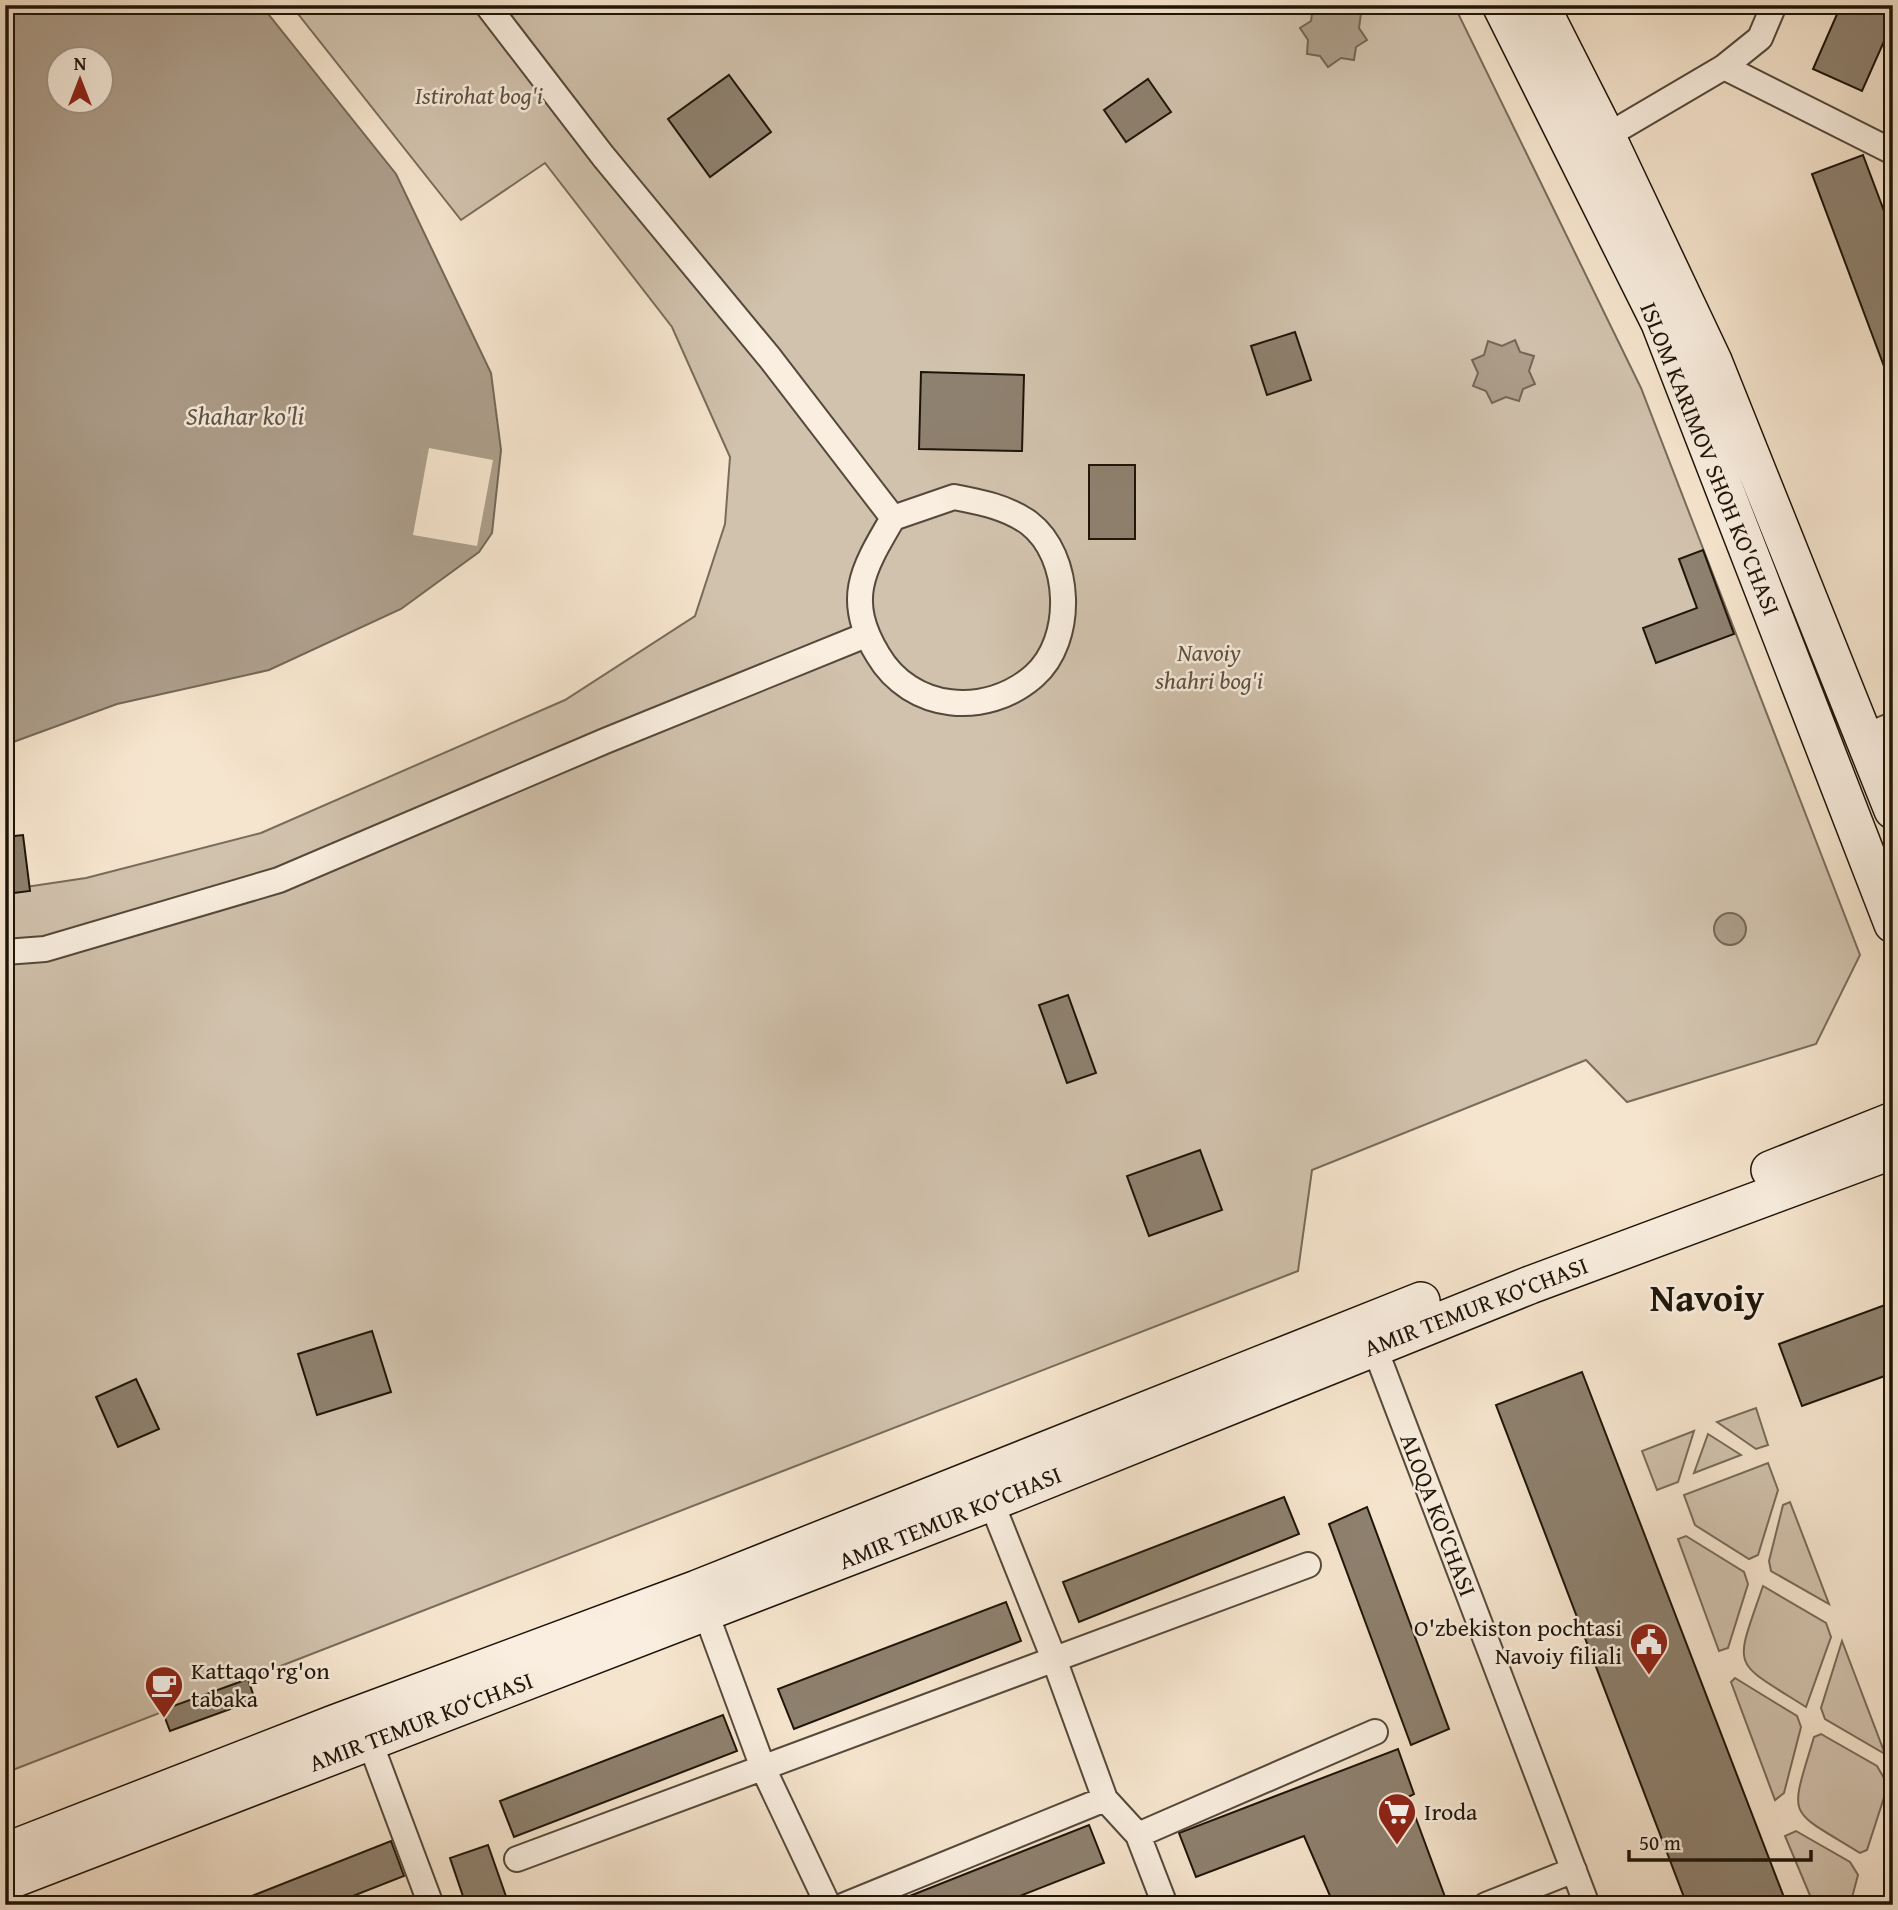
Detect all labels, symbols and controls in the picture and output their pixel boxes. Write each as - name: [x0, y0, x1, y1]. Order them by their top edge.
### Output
- north arrow: [46, 46, 116, 116]
- text: N: [74, 49, 87, 77]
- park label: Istirohat bog'i: [415, 78, 543, 113]
- street label: ISLOM KARIMOV SHOH KO'CHASI: [1631, 297, 1789, 621]
- water label: Shahar ko'li: [186, 396, 305, 435]
- park label: Navoiy shahri bog'i: [1154, 635, 1263, 698]
- street label: AMIR TEMUR KO‘CHASI: [1359, 1248, 1593, 1365]
- district label: Navoiy: [1650, 1269, 1765, 1325]
- street label: ALOQA KO'CHASI: [1391, 1428, 1486, 1601]
- street label: AMIR TEMUR KO‘CHASI: [833, 1457, 1066, 1578]
- place label: O'zbekiston pochtasi Navoiy filiali: [1414, 1610, 1622, 1673]
- public building icon: O'zbekiston pochtasi Navoiy filiali: [1628, 1621, 1670, 1676]
- place label: Kattaqo'rg'on tabaka: [191, 1653, 330, 1716]
- street label: AMIR TEMUR KO‘CHASI: [304, 1663, 538, 1780]
- cafe icon: Kattaqo'rg'on tabaka: [143, 1664, 185, 1719]
- supermarket icon: Iroda: [1376, 1791, 1418, 1846]
- place label: Iroda: [1424, 1794, 1478, 1829]
- scale bar: [1629, 1819, 1811, 1863]
- text: 50 m: [1639, 1827, 1681, 1858]

